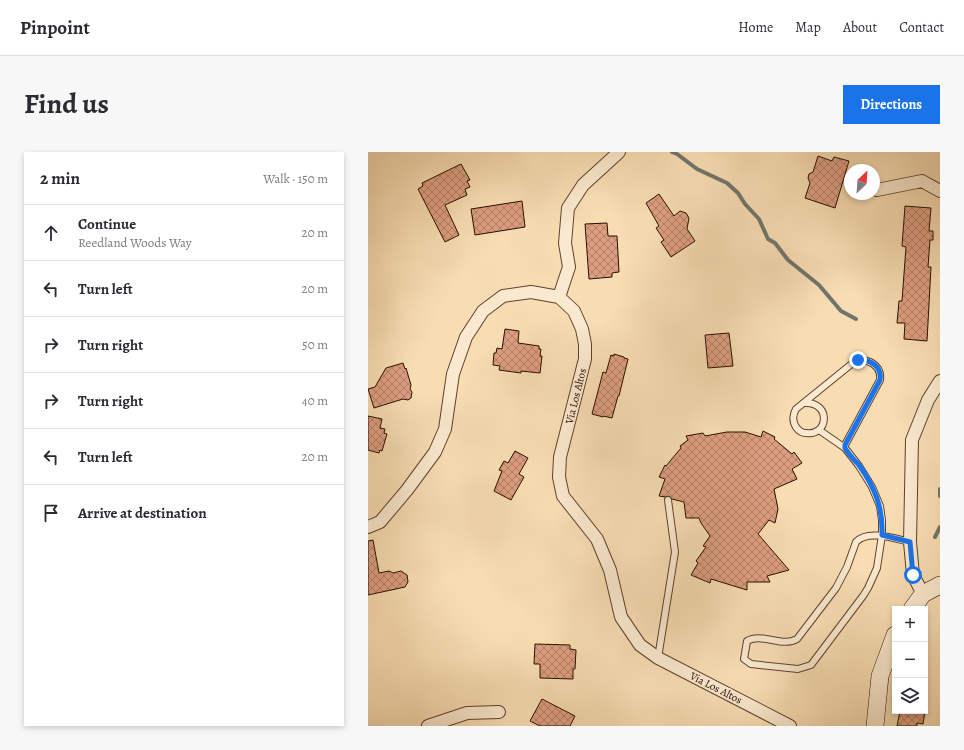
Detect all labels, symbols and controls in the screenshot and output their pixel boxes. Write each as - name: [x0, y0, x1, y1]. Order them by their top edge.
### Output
- text: Pinpoint: [20, 15, 90, 41]
- text: Home: [738, 18, 773, 37]
- text: Map: [795, 18, 821, 37]
- text: About: [843, 18, 877, 37]
- text: Contact: [899, 18, 944, 37]
- text: Find us: [24, 85, 109, 123]
- button: Directions: [843, 85, 940, 124]
- north arrow: [844, 164, 880, 200]
- text: 2 min: [40, 167, 80, 190]
- text: Walk · 150 m: [263, 170, 328, 187]
- text: Continue: [78, 214, 136, 234]
- icon: ahead: [40, 222, 62, 244]
- text: 20 m: [302, 224, 328, 241]
- text: Reedland Woods Way: [78, 234, 192, 251]
- icon: left: [40, 278, 62, 300]
- text: Turn left: [78, 279, 133, 299]
- text: 20 m: [302, 280, 328, 297]
- icon: right: [40, 334, 62, 356]
- text: Turn right: [78, 335, 143, 355]
- text: 50 m: [302, 336, 328, 353]
- route end: [849, 351, 867, 369]
- street label: Via Los Altos: [562, 367, 590, 426]
- icon: right: [40, 390, 62, 412]
- text: Turn right: [78, 391, 143, 411]
- text: 40 m: [302, 392, 328, 409]
- icon: left: [40, 446, 62, 468]
- text: Turn left: [78, 447, 133, 467]
- text: 20 m: [302, 448, 328, 465]
- icon: arrive: [40, 502, 62, 524]
- text: Arrive at destination: [78, 503, 207, 523]
- route start: [904, 566, 922, 584]
- map controls: [892, 606, 928, 714]
- button: +: [892, 606, 928, 642]
- button: −: [892, 642, 928, 678]
- street label: Via Los Altos: [686, 668, 745, 708]
- button: layers: [892, 678, 928, 714]

